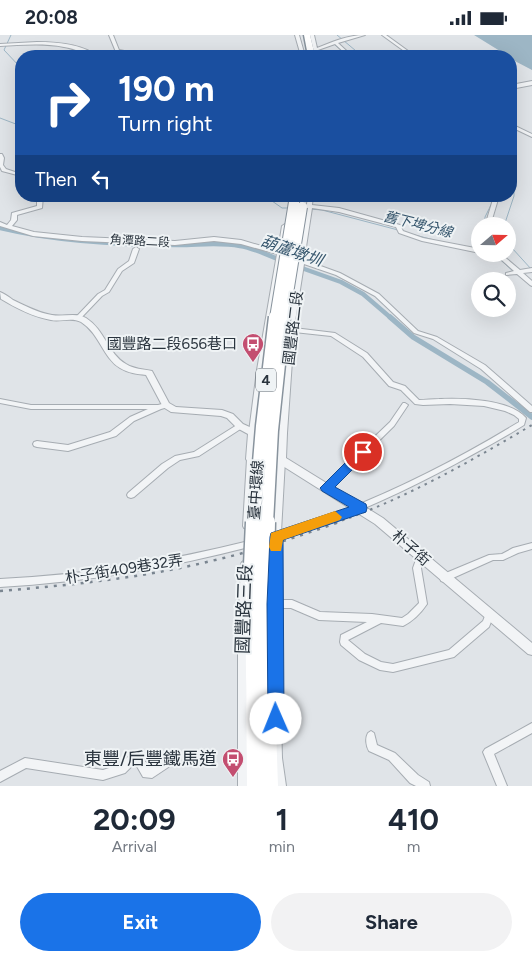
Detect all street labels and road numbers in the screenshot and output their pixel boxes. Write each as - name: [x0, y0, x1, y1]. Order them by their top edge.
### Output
- street label: 角潭路二段: [110, 232, 170, 250]
- street label: 國豐路二段: [279, 290, 307, 366]
- road number: 4: [256, 369, 276, 391]
- street label: 臺中環線: [245, 459, 267, 521]
- street label: 朴子街: [388, 526, 434, 570]
- street label: 朴子街409巷32弄: [64, 551, 184, 587]
- street label: 國豐路三段: [231, 564, 257, 654]

